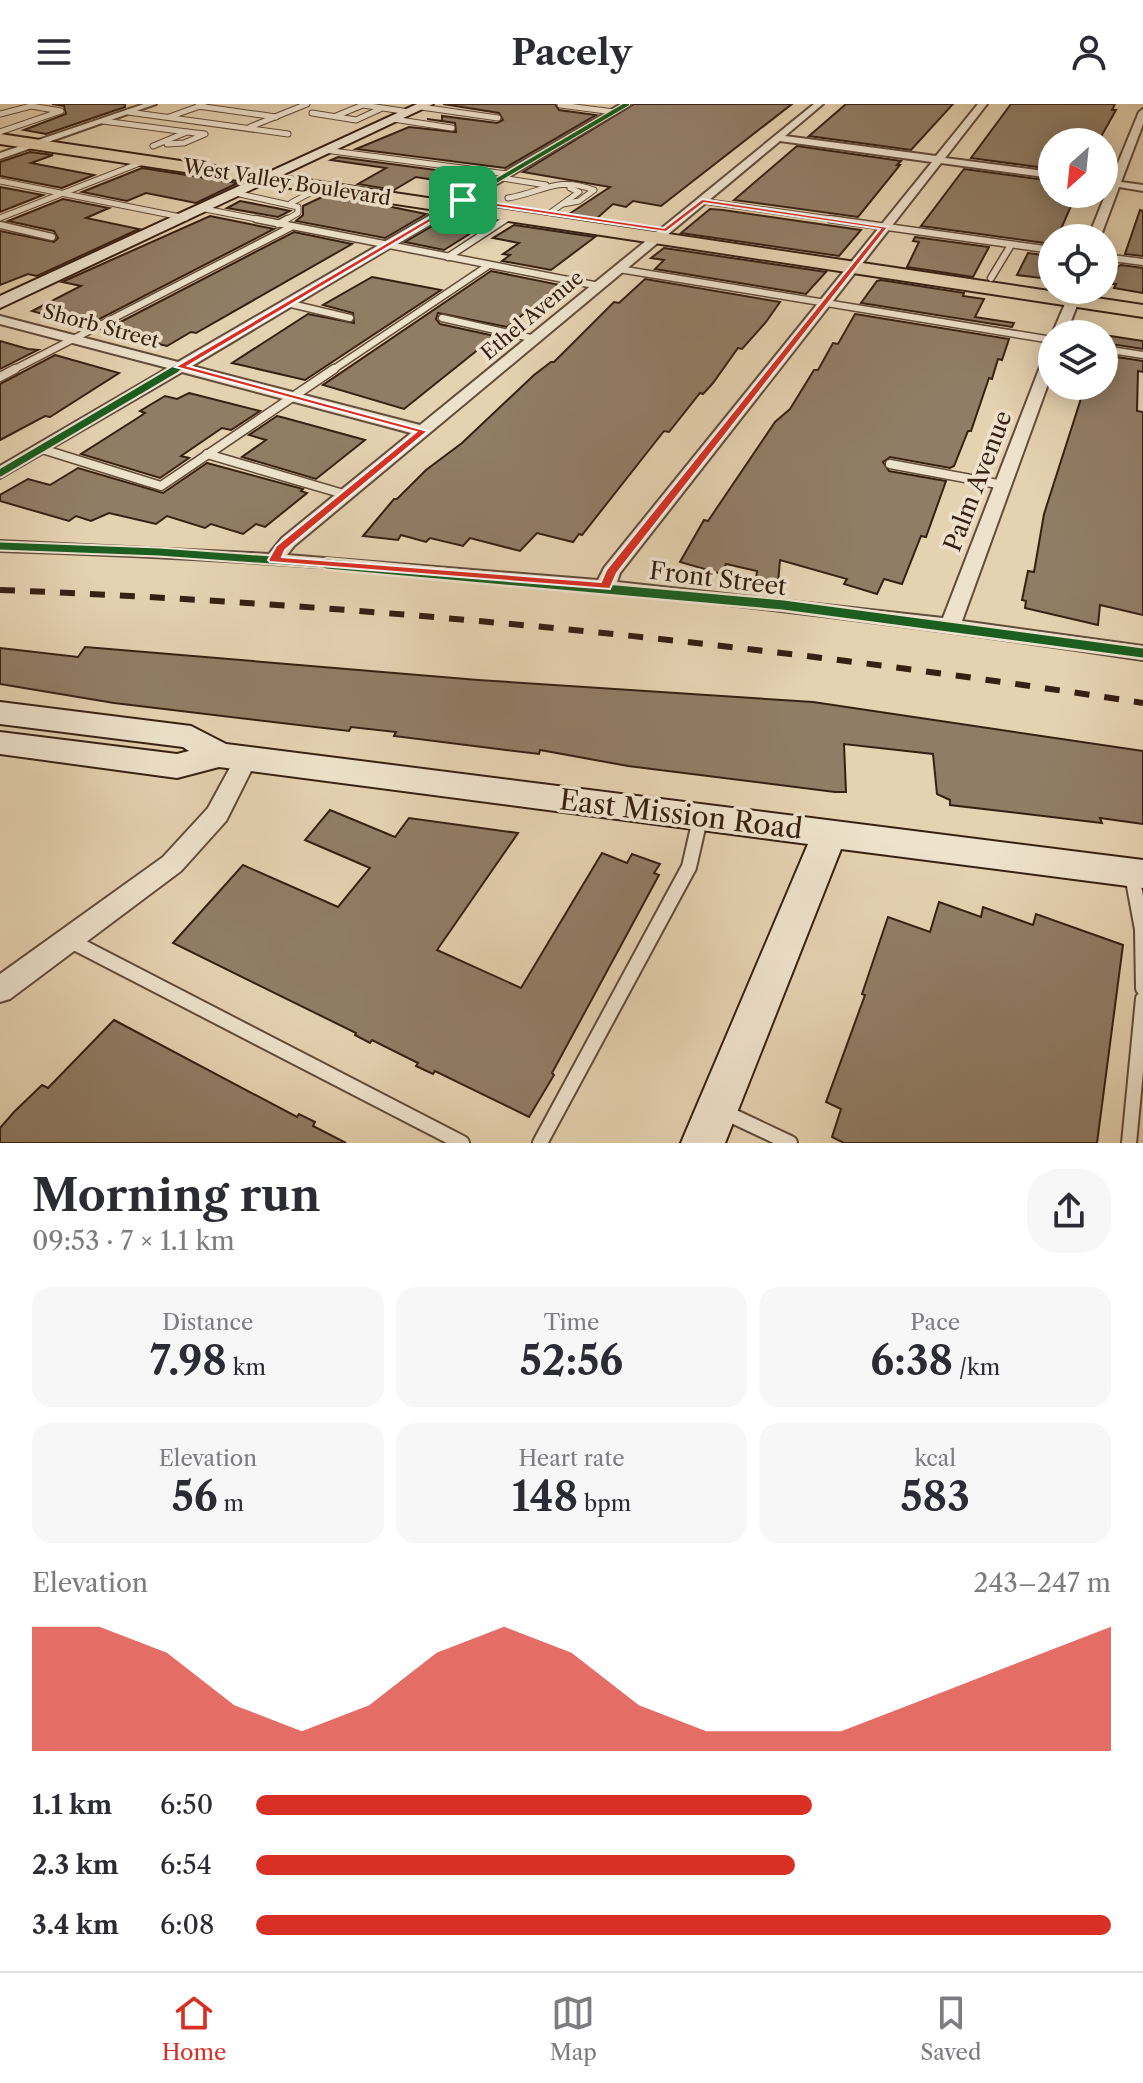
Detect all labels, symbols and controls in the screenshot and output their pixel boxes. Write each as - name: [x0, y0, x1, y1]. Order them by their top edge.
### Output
- icon: menu: [32, 30, 76, 74]
- text: Pacely: [511, 30, 632, 74]
- icon: person: [1067, 30, 1111, 74]
- north arrow: [1038, 128, 1118, 208]
- map controls: [1038, 128, 1118, 400]
- street label: West Valley Boulevard: [181, 154, 392, 210]
- pin: [429, 166, 497, 234]
- icon: arrive: [441, 178, 485, 222]
- button: locate: [1038, 224, 1118, 304]
- street label: Ethel Avenue: [476, 265, 588, 365]
- street label: Shorb Street: [40, 299, 162, 353]
- button: layers: [1038, 320, 1118, 400]
- street label: Palm Avenue: [937, 406, 1018, 555]
- street label: Front Street: [648, 556, 789, 601]
- street label: East Mission Road: [558, 782, 804, 846]
- text: Morning run: [32, 1168, 321, 1222]
- button: share: [1027, 1169, 1111, 1253]
- text: 09:53 · 7 × 1.1 km: [32, 1225, 235, 1257]
- text: Distance: [162, 1309, 253, 1336]
- text: Time: [544, 1309, 599, 1336]
- text: Pace: [910, 1309, 960, 1336]
- text: 7.98: [150, 1336, 227, 1385]
- text: 52:56: [520, 1336, 623, 1385]
- text: 6:38: [870, 1336, 953, 1385]
- text: km: [227, 1354, 266, 1381]
- text: /km: [953, 1354, 1000, 1381]
- text: Elevation: [159, 1445, 257, 1472]
- text: Heart rate: [518, 1445, 625, 1472]
- text: kcal: [914, 1445, 956, 1472]
- text: 56: [172, 1472, 218, 1521]
- text: 148: [512, 1472, 578, 1521]
- text: 583: [901, 1472, 970, 1521]
- text: m: [218, 1490, 244, 1517]
- text: bpm: [578, 1490, 631, 1517]
- text: Elevation: [32, 1567, 148, 1599]
- text: 243–247 m: [973, 1567, 1111, 1599]
- text: 1.1 km: [32, 1789, 112, 1821]
- text: 6:50: [160, 1789, 213, 1821]
- text: 2.3 km: [32, 1849, 119, 1881]
- text: 6:54: [160, 1849, 212, 1881]
- text: 3.4 km: [32, 1909, 119, 1941]
- text: 6:08: [160, 1909, 214, 1941]
- tab: Home: [162, 1991, 226, 2066]
- tab: Map: [550, 1991, 597, 2066]
- tab: Saved: [920, 1991, 981, 2066]

